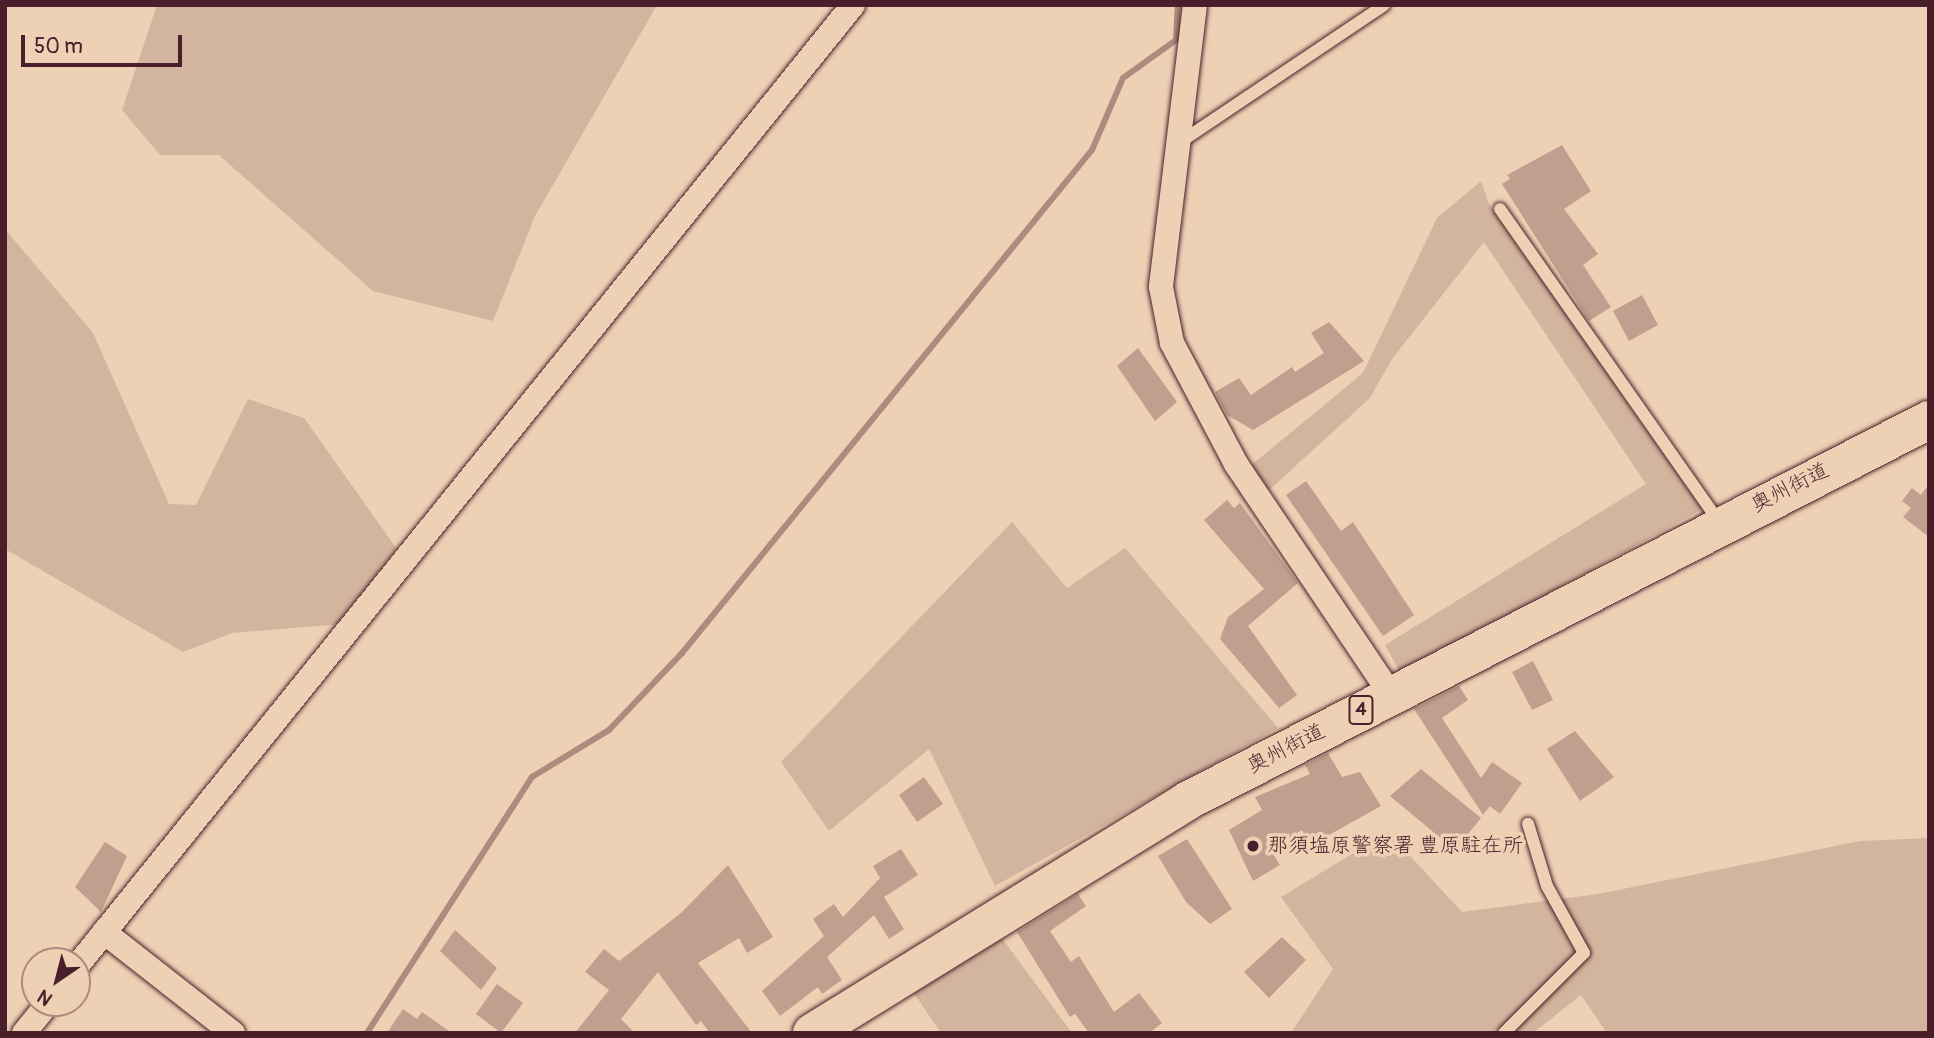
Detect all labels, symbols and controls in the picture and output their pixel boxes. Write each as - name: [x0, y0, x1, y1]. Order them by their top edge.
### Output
- scale bar: [24, 21, 186, 65]
- text: 50 m: [34, 33, 83, 60]
- street label: 奥州街道: [1747, 458, 1833, 518]
- road number: 4: [1347, 694, 1375, 726]
- street label: 奥州街道: [1243, 719, 1329, 779]
- place label: 那須塩原警察署 豊原駐在所: [1267, 833, 1524, 859]
- marker: 那須塩原警察署 豊原駐在所: [1245, 838, 1261, 854]
- north arrow: [21, 947, 91, 1017]
- text: N: [33, 984, 57, 1011]

